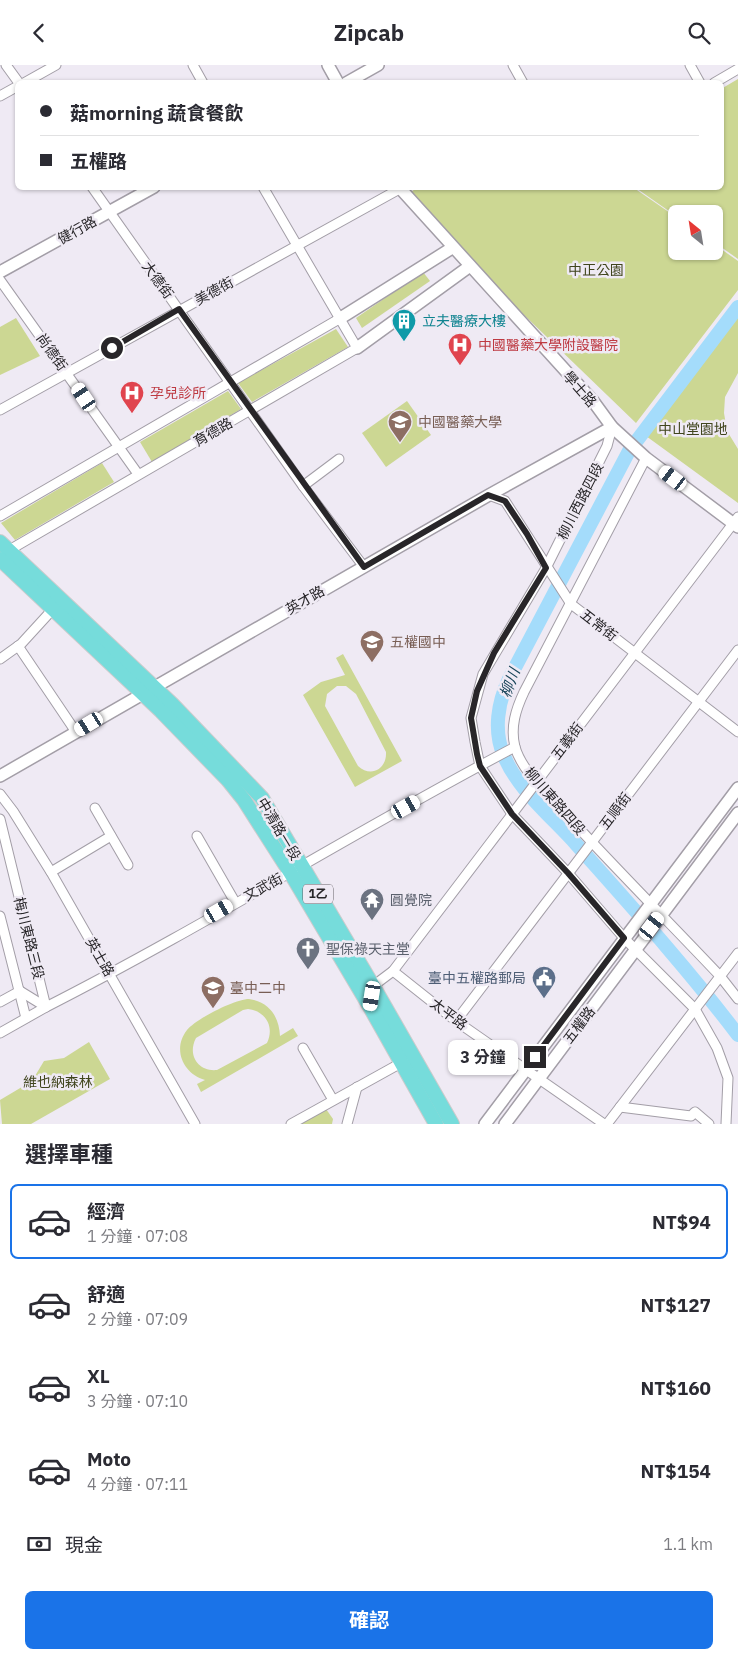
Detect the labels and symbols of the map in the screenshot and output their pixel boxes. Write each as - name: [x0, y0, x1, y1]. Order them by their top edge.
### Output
- north arrow: [668, 205, 722, 260]
- street label: 健行路: [54, 212, 100, 248]
- street label: 大德街: [138, 258, 178, 302]
- park label: 中正公園: [568, 261, 624, 279]
- street label: 美德街: [191, 273, 237, 309]
- building icon: 立夫醫療大樓: [391, 308, 417, 342]
- place label: 立夫醫療大樓: [422, 312, 506, 330]
- street label: 尚德街: [33, 330, 71, 374]
- hospital icon: 中國醫藥大學附設醫院: [447, 332, 473, 366]
- place label: 中國醫藥大學附設醫院: [478, 336, 618, 354]
- route start: [101, 337, 123, 359]
- street label: 學士路: [559, 367, 601, 411]
- car: [69, 380, 98, 414]
- hospital icon: 孕兒診所: [119, 380, 145, 414]
- place label: 孕兒診所: [150, 384, 206, 402]
- school or university icon: 中國醫藥大學: [387, 409, 413, 443]
- place label: 中國醫藥大學: [418, 413, 502, 431]
- street label: 育德路: [190, 414, 236, 450]
- park label: 中山堂園地: [658, 420, 728, 438]
- street label: 柳川西路四段: [553, 459, 607, 543]
- car: [656, 463, 689, 493]
- street label: 英才路: [282, 582, 328, 618]
- street label: 五常街: [577, 605, 621, 645]
- school or university icon: 五權國中: [359, 629, 385, 663]
- place label: 五權國中: [390, 633, 446, 651]
- water label: 柳川: [495, 664, 524, 700]
- car: [72, 710, 105, 738]
- street label: 五義街: [547, 719, 587, 763]
- street label: 柳川東路四段: [521, 763, 589, 839]
- street label: 五順街: [595, 789, 635, 833]
- car: [389, 793, 422, 821]
- street label: 中清路一段: [253, 794, 305, 864]
- street label: 文武街: [240, 869, 286, 905]
- road number: 1乙: [303, 885, 333, 904]
- temple icon: 圓覺院: [359, 887, 385, 921]
- place label: 圓覺院: [390, 891, 432, 909]
- street label: 梅川東路三段: [10, 895, 48, 981]
- car: [202, 897, 235, 925]
- car: [636, 910, 667, 942]
- street label: 英士路: [82, 934, 118, 980]
- church icon: 聖保祿天主堂: [295, 936, 321, 970]
- place label: 聖保祿天主堂: [326, 940, 410, 958]
- public building icon: 臺中五權路郵局: [531, 965, 557, 999]
- place label: 臺中五權路郵局: [428, 969, 526, 987]
- school or university icon: 臺中二中: [200, 975, 226, 1009]
- place label: 臺中二中: [230, 979, 286, 997]
- car: [362, 980, 381, 1012]
- street label: 太平路: [427, 994, 471, 1034]
- street label: 五權路: [559, 1003, 599, 1047]
- callout: 3 分鐘: [448, 1039, 518, 1075]
- route end: [524, 1046, 546, 1068]
- park label: 維也納森林: [23, 1073, 93, 1091]

